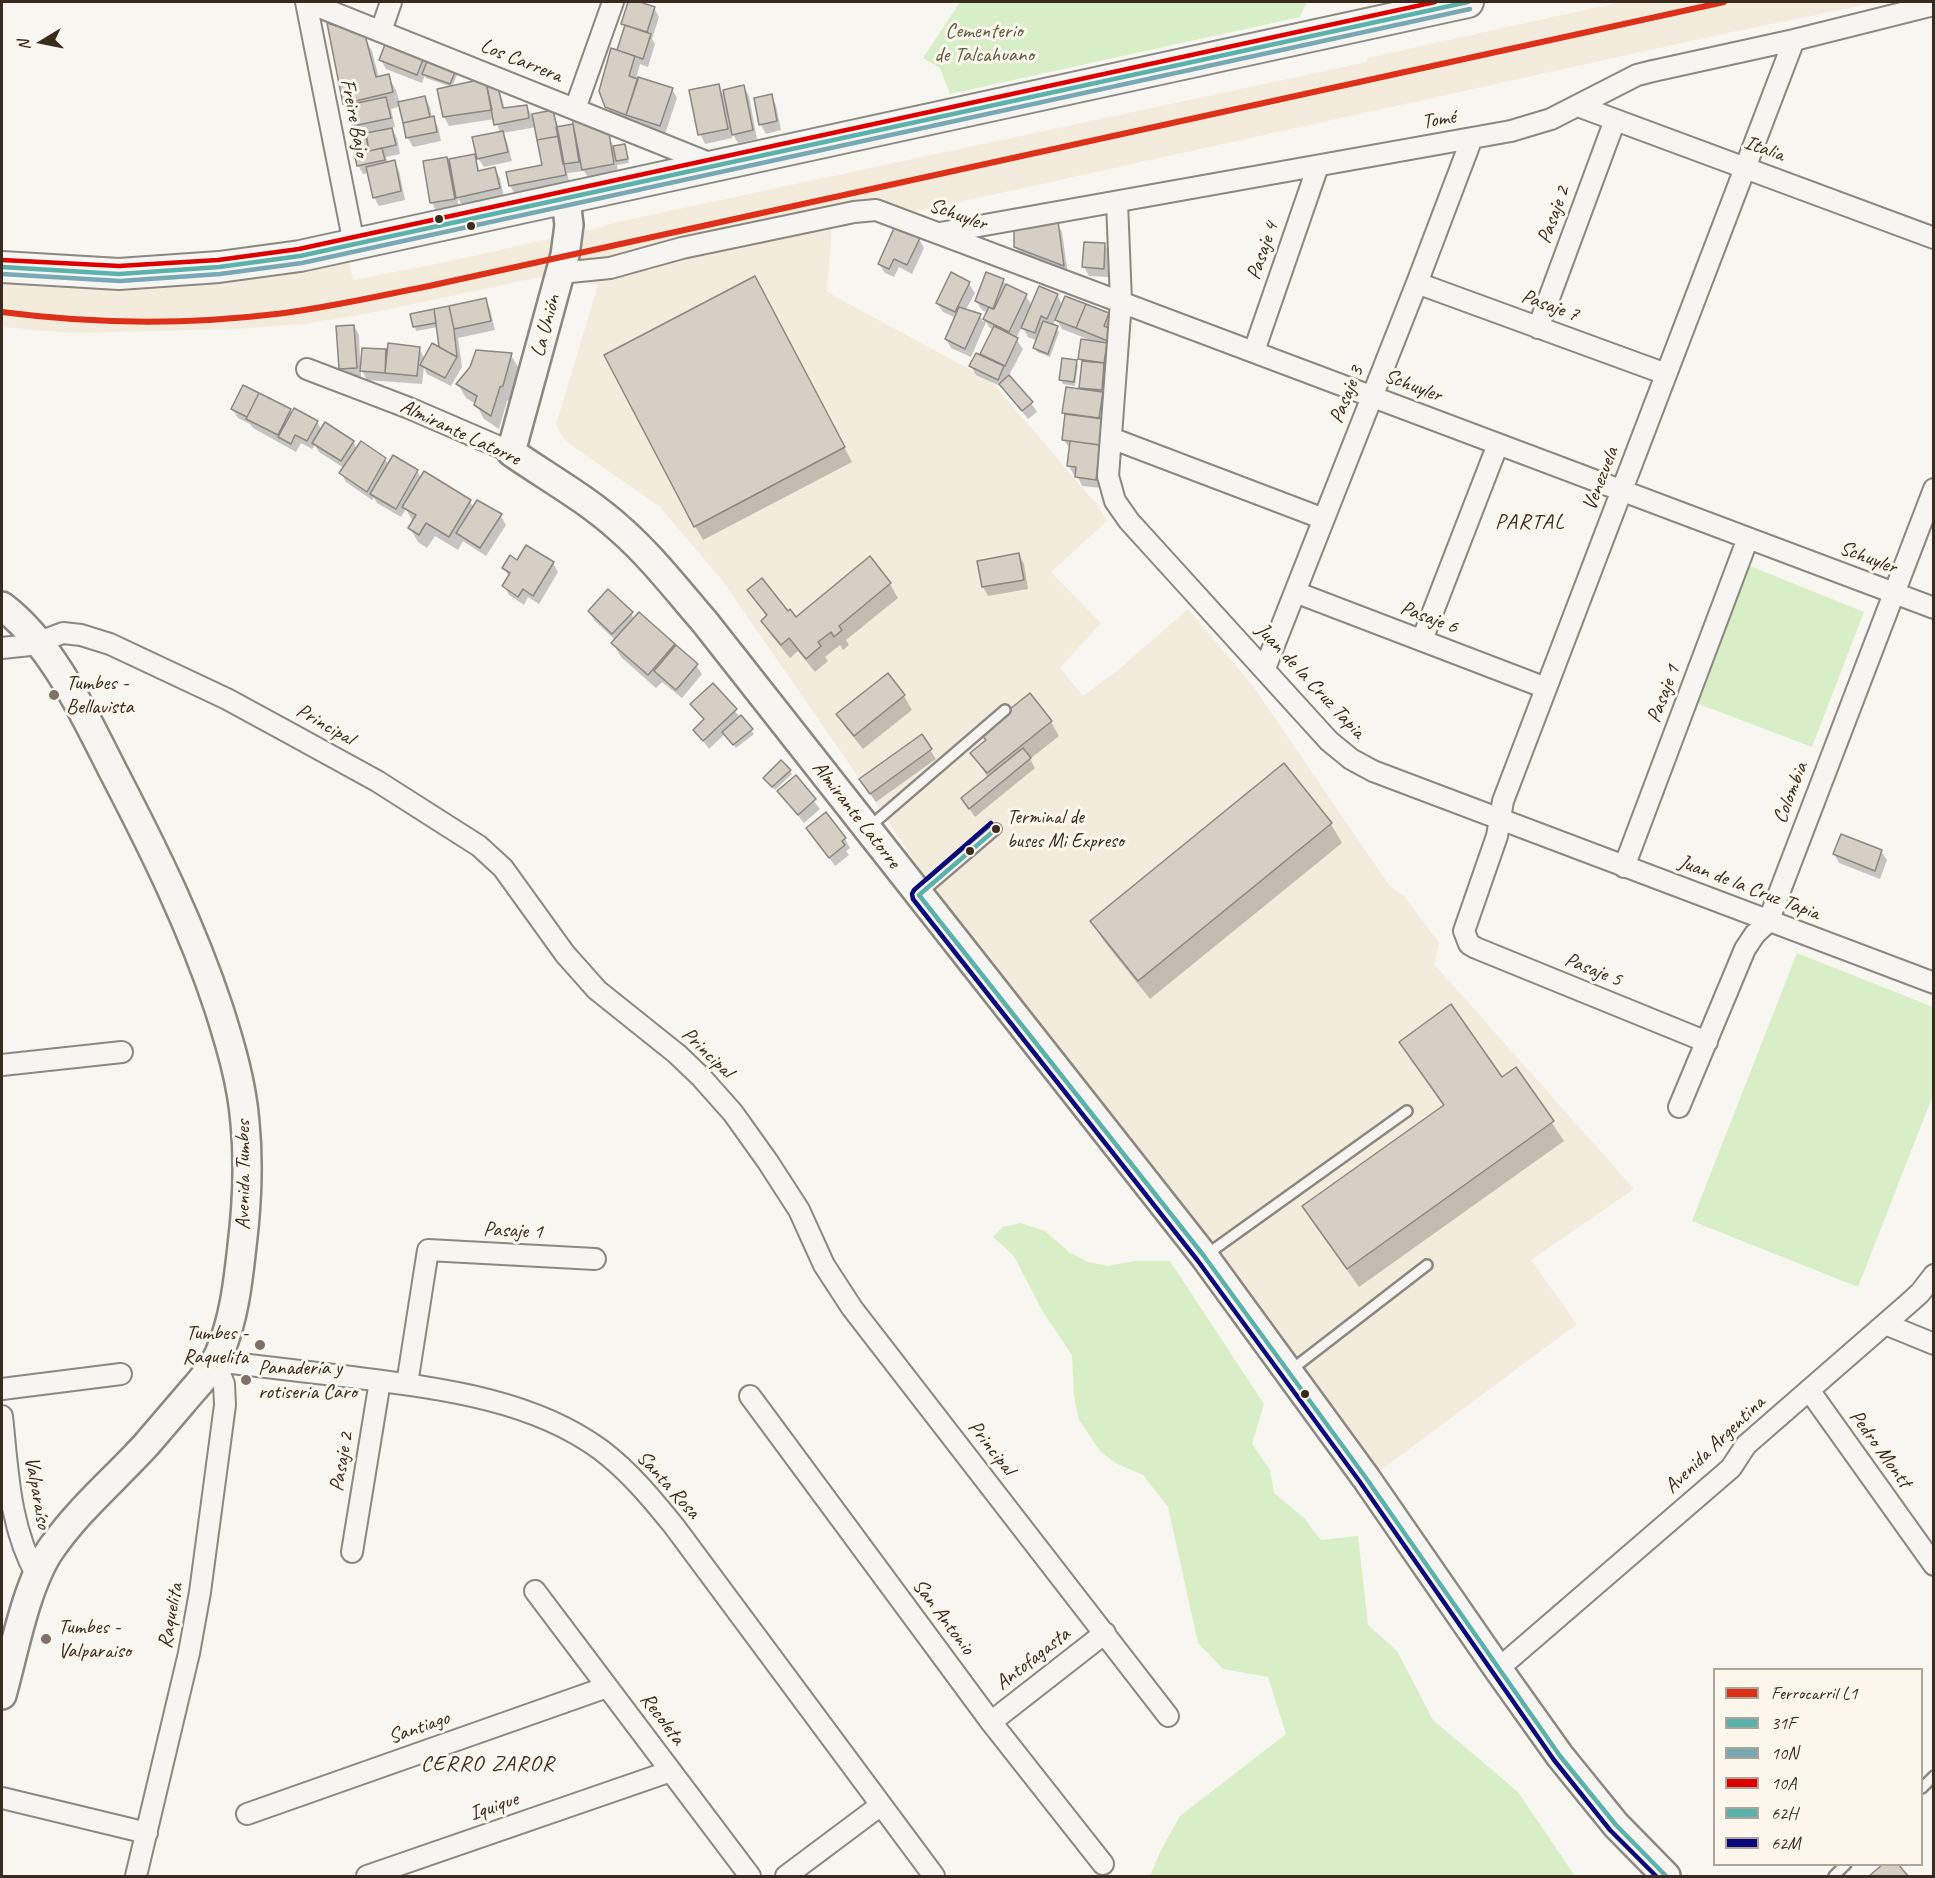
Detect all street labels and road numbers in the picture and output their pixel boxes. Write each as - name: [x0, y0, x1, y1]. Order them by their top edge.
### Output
- street label: Los Carrera: [477, 33, 565, 89]
- street label: Freire Bajo: [334, 77, 374, 159]
- street label: Tomé: [1420, 105, 1458, 135]
- street label: Italia: [1741, 130, 1787, 168]
- street label: Pasaje 2: [1532, 183, 1576, 247]
- street label: Schuyler: [926, 193, 990, 237]
- street label: Pasaje 4: [1241, 219, 1285, 283]
- street label: Pasaje 7: [1518, 284, 1582, 328]
- street label: La Unión: [526, 292, 566, 360]
- street label: Pasaje 3: [1324, 363, 1370, 427]
- street label: Schuyler: [1381, 364, 1445, 408]
- street label: Almirante Latorre: [396, 394, 524, 472]
- street label: Venezuela: [1577, 444, 1625, 514]
- street label: Schuyler: [1836, 536, 1900, 580]
- street label: Pasaje 6: [1397, 596, 1461, 640]
- street label: Juan de la Cruz Tapia: [1250, 618, 1370, 744]
- street label: Pasaje 1: [1642, 662, 1686, 726]
- street label: Principal: [292, 698, 358, 752]
- street label: Almirante Latorre: [806, 756, 906, 874]
- street label: Colombia: [1768, 759, 1814, 827]
- street label: Juan de la Cruz Tapia: [1675, 850, 1823, 926]
- street label: Pasaje 5: [1561, 947, 1625, 993]
- street label: Principal: [676, 1022, 738, 1084]
- street label: Avenida Tumbes: [230, 1120, 256, 1230]
- street label: Pasaje 1: [483, 1217, 543, 1245]
- street label: Avenida Argentina: [1659, 1391, 1771, 1499]
- street label: Pedro Montt: [1843, 1405, 1917, 1493]
- street label: Principal: [962, 1416, 1020, 1480]
- street label: Pasaje 2: [324, 1431, 360, 1493]
- street label: Santa Rosa: [631, 1446, 705, 1524]
- street label: Valparaíso: [18, 1455, 56, 1531]
- street label: San Antonio: [906, 1574, 980, 1660]
- street label: Raquelita: [153, 1582, 189, 1650]
- street label: Antofagasta: [991, 1622, 1075, 1696]
- street label: Recoleta: [634, 1688, 690, 1750]
- street label: Santiago: [385, 1706, 453, 1750]
- street label: Iquique: [466, 1787, 522, 1827]

